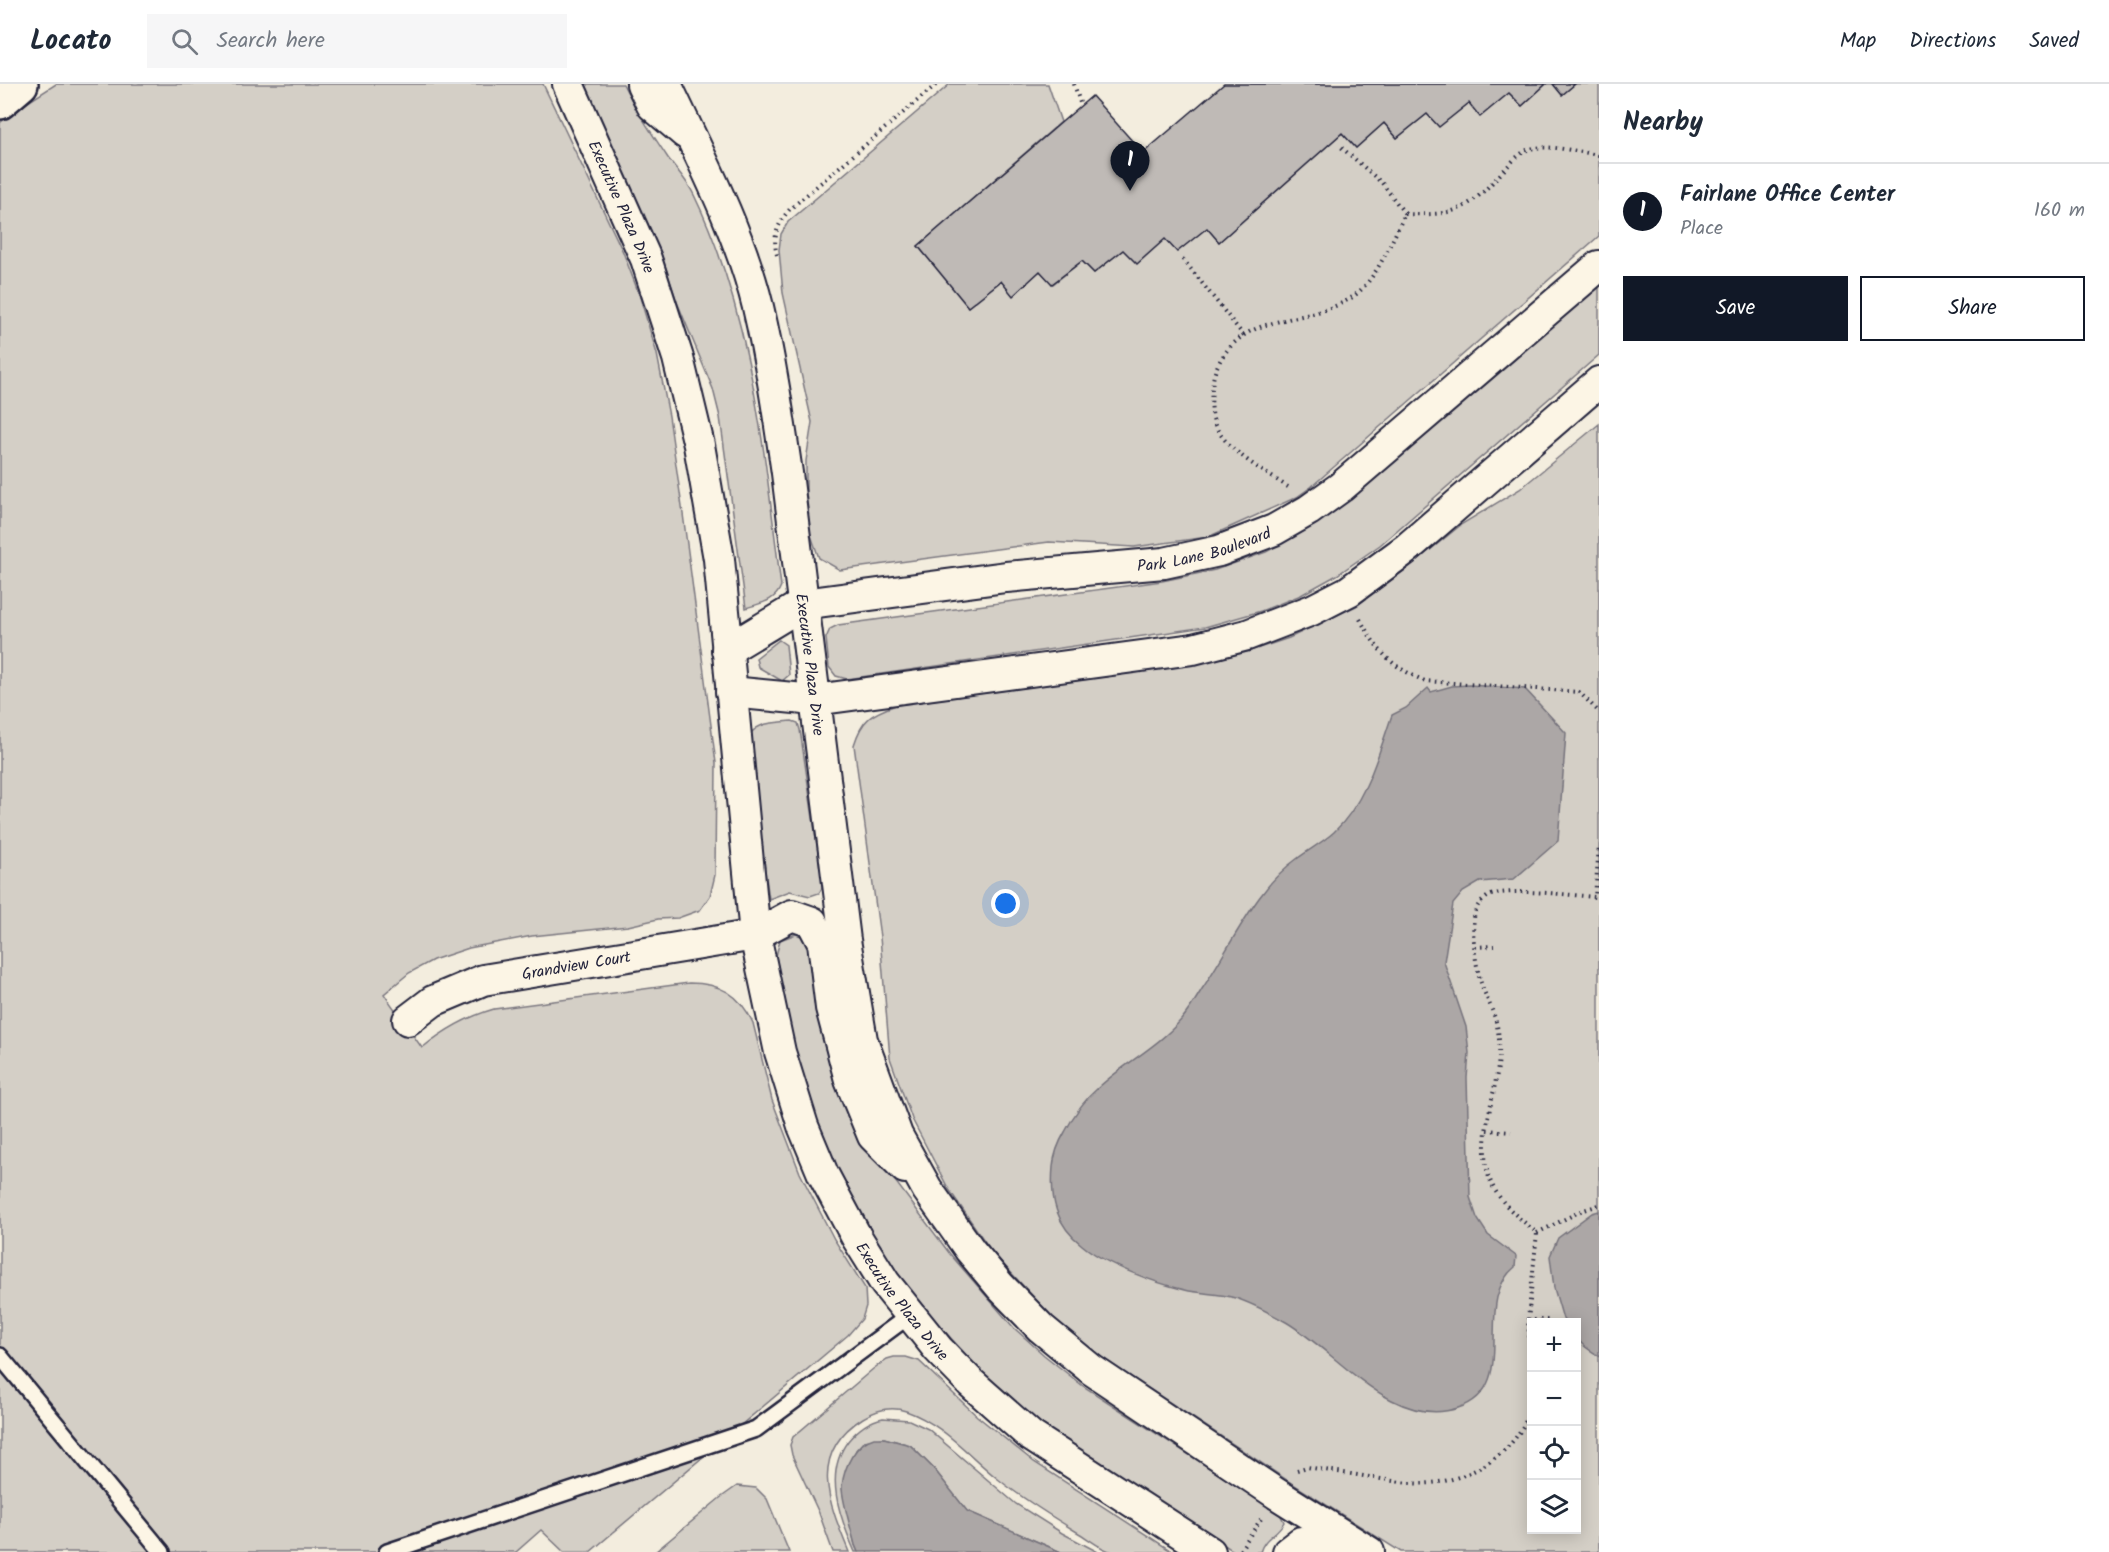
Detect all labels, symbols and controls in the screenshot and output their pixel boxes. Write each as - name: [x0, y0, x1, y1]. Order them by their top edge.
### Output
- search box: [147, 14, 567, 68]
- text: Locato: [30, 19, 111, 64]
- text: Search here: [216, 24, 325, 59]
- icon: search: [168, 25, 201, 58]
- text: Map: [1840, 25, 1876, 58]
- text: Directions: [1909, 25, 1996, 58]
- text: Saved: [2029, 25, 2079, 58]
- text: Nearby: [1623, 102, 1703, 144]
- street label: Executive Plaza Drive: [581, 137, 661, 277]
- pin: 1: [1110, 141, 1150, 191]
- text: Fairlane Office Center: [1680, 178, 1895, 213]
- text: 1: [1639, 195, 1646, 227]
- text: 160 m: [2034, 195, 2085, 227]
- text: Place: [1680, 213, 1723, 245]
- button: Save: [1623, 276, 1848, 341]
- button: Share: [1860, 276, 2085, 341]
- street label: Park Lane Boulevard: [1136, 521, 1276, 579]
- street label: Executive Plaza Drive: [788, 592, 830, 737]
- your location: [991, 889, 1020, 918]
- street label: Grandview Court: [520, 945, 634, 987]
- street label: Executive Plaza Drive: [848, 1237, 954, 1367]
- map controls: [1527, 1318, 1581, 1534]
- button: +: [1527, 1318, 1581, 1372]
- button: −: [1527, 1372, 1581, 1426]
- button: locate: [1527, 1426, 1581, 1480]
- button: layers: [1527, 1480, 1581, 1534]

